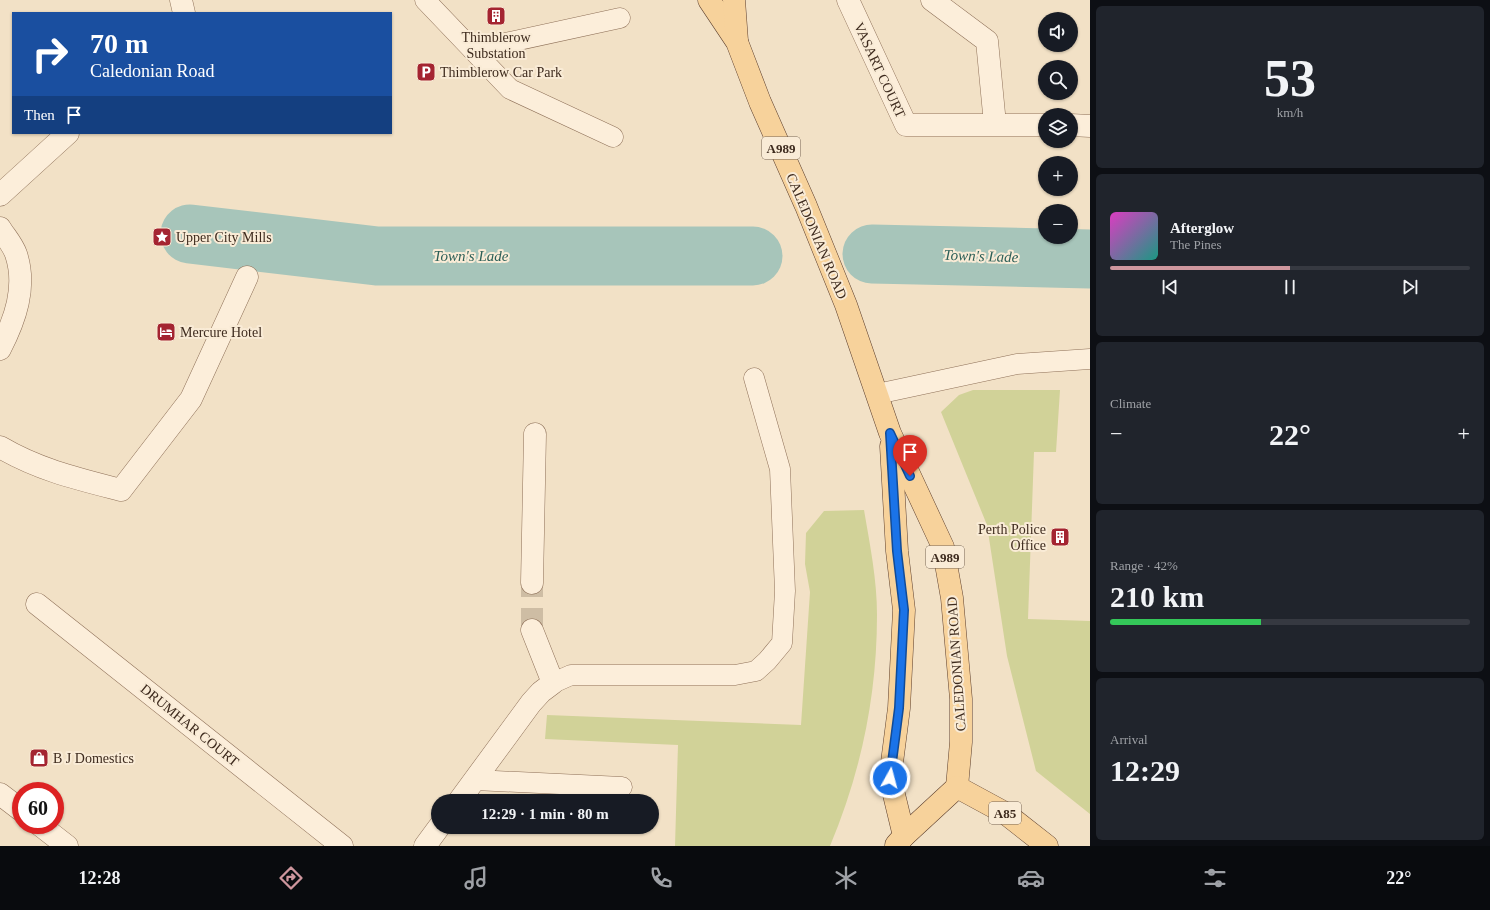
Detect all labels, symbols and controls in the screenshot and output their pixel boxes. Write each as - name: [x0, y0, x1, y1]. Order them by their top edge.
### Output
- building icon: Thimblerow Substation: [485, 5, 507, 27]
- map controls: [1038, 12, 1078, 244]
- button: sound: [1038, 12, 1078, 52]
- street label: VASART COURT: [851, 20, 908, 121]
- icon: right: [24, 28, 76, 80]
- text: 70 m: [90, 28, 148, 59]
- place label: Thimblerow Substation: [461, 30, 531, 61]
- text: 53: [1264, 50, 1316, 107]
- button: search: [1038, 60, 1078, 100]
- text: Caledonian Road: [90, 61, 214, 81]
- parking icon: Thimblerow Car Park: [415, 61, 437, 83]
- place label: Thimblerow Car Park: [440, 65, 562, 80]
- icon: arrive: [63, 104, 85, 126]
- text: km/h: [1277, 105, 1303, 120]
- text: Then: [24, 107, 55, 123]
- button: layers: [1038, 108, 1078, 148]
- road number: A989: [762, 137, 800, 159]
- button: +: [1038, 156, 1078, 196]
- street label: CALEDONIAN ROAD: [783, 171, 850, 301]
- button: −: [1038, 204, 1078, 244]
- text: Afterglow: [1170, 220, 1234, 236]
- place icon: Upper City Mills: [151, 226, 173, 248]
- place label: Upper City Mills: [176, 230, 272, 245]
- text: The Pines: [1170, 237, 1222, 252]
- water label: Town's Lade: [943, 247, 1019, 265]
- water label: Town's Lade: [434, 248, 509, 264]
- icon: previous: [1159, 276, 1181, 298]
- icon: pause: [1279, 276, 1301, 298]
- icon: next: [1399, 276, 1421, 298]
- hotel icon: Mercure Hotel: [155, 321, 177, 343]
- place label: Mercure Hotel: [180, 325, 262, 340]
- text: Climate: [1110, 396, 1151, 411]
- text: 22°: [1269, 418, 1311, 451]
- text: −: [1110, 421, 1122, 446]
- text: +: [1458, 421, 1470, 446]
- pin: [893, 435, 927, 476]
- icon: arrive: [899, 441, 921, 463]
- place label: Perth Police Office: [978, 522, 1046, 553]
- building icon: Perth Police Office: [1049, 526, 1071, 548]
- road number: A989: [926, 546, 964, 568]
- text: Range · 42%: [1110, 558, 1178, 573]
- text: 210 km: [1110, 580, 1204, 613]
- street label: CALEDONIAN ROAD: [944, 596, 969, 732]
- street label: DRUMHAR COURT: [138, 681, 242, 770]
- text: Arrival: [1110, 732, 1148, 747]
- shop icon: B J Domestics: [28, 747, 50, 769]
- place label: B J Domestics: [53, 751, 134, 766]
- text: 12:29: [1110, 754, 1180, 787]
- position arrow: [869, 757, 911, 799]
- speed limit sign: 60: [12, 782, 64, 834]
- road number: A85: [989, 802, 1021, 824]
- text: 12:29 · 1 min · 80 m: [481, 806, 609, 822]
- icon: directions: [277, 864, 305, 892]
- icon: music: [462, 864, 490, 892]
- icon: phone: [647, 864, 675, 892]
- icon: climate: [832, 864, 860, 892]
- icon: car: [1017, 864, 1045, 892]
- icon: filters: [1201, 864, 1229, 892]
- text: 12:28: [78, 868, 120, 888]
- text: 22°: [1386, 868, 1412, 888]

